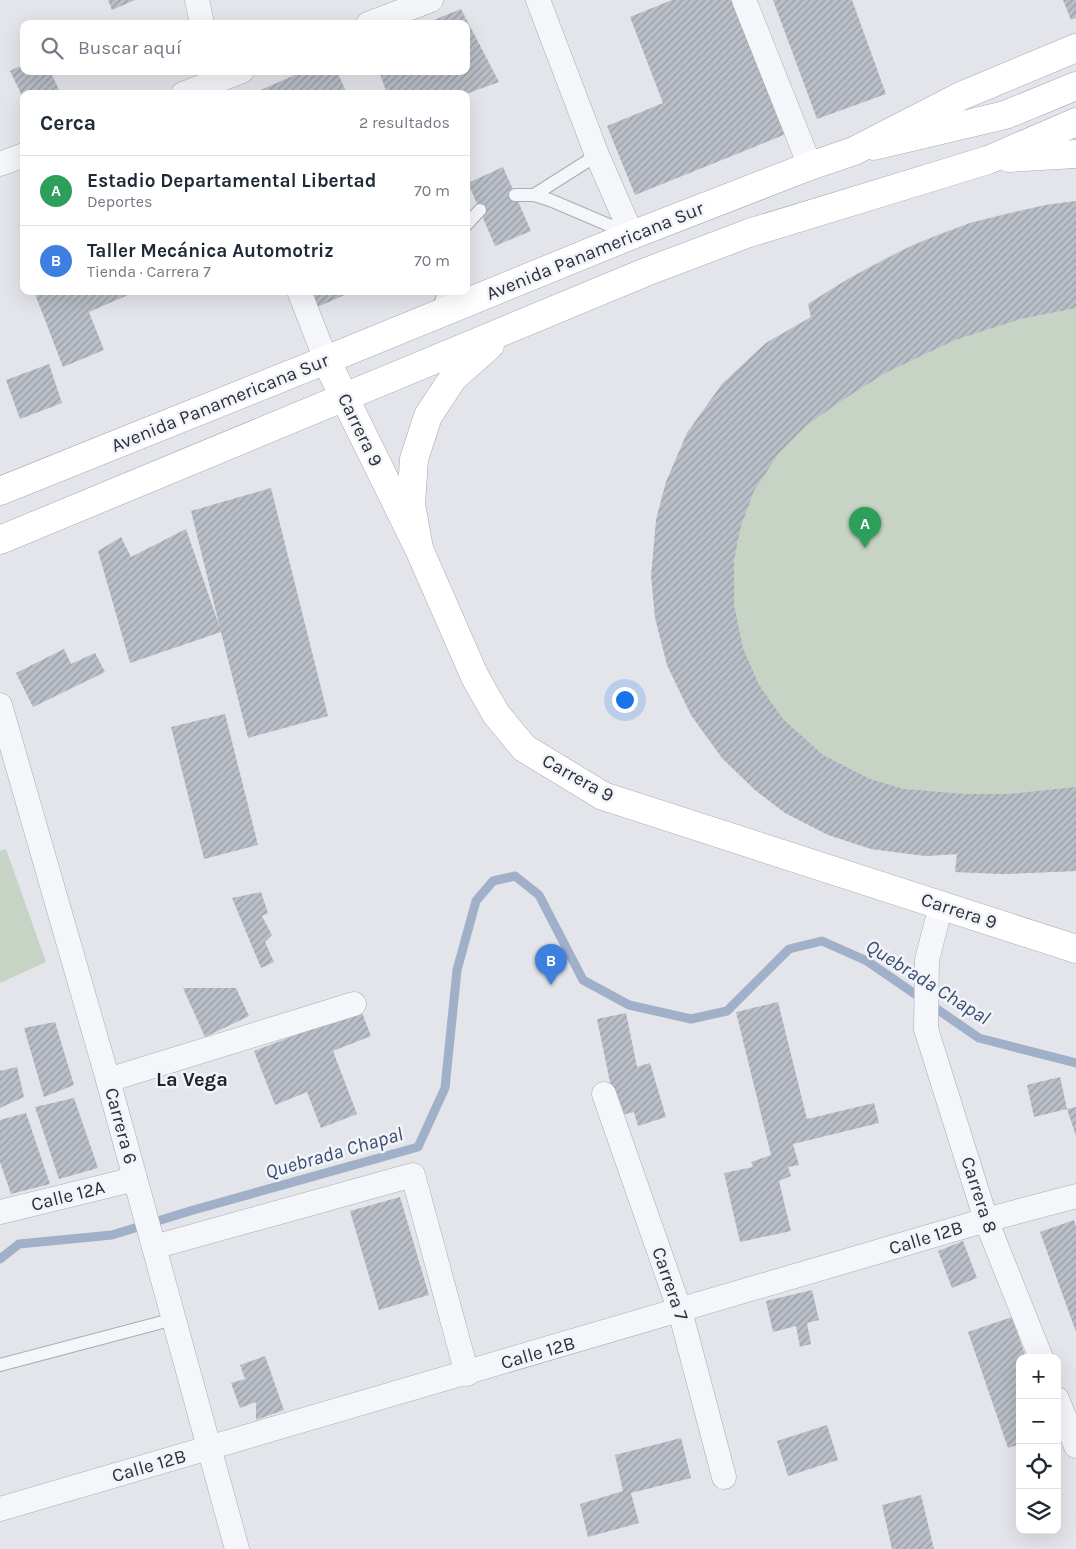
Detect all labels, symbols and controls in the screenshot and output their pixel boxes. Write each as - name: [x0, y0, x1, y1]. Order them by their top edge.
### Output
- search box: [20, 20, 470, 75]
- icon: search: [38, 34, 66, 62]
- text: Buscar aquí: [78, 37, 182, 59]
- text: Cerca: [40, 111, 96, 135]
- text: 2 resultados: [359, 113, 450, 132]
- text: Estadio Departamental Libertad: [87, 170, 376, 192]
- text: A: [51, 181, 61, 200]
- text: 70 m: [414, 181, 450, 200]
- text: Deportes: [87, 192, 152, 211]
- street label: Avenida Panamericana Sur: [483, 197, 707, 305]
- text: Taller Mecánica Automotriz: [87, 240, 334, 262]
- text: B: [51, 251, 61, 270]
- text: 70 m: [414, 251, 450, 270]
- text: Tienda · Carrera 7: [87, 262, 211, 281]
- street label: Avenida Panamericana Sur: [108, 349, 332, 457]
- street label: Carrera 9: [333, 390, 387, 470]
- pin: A: [849, 507, 881, 548]
- your location: [612, 687, 638, 713]
- street label: Carrera 9: [538, 749, 618, 807]
- street label: Carrera 9: [918, 888, 1000, 934]
- water label: Quebrada Chapal: [862, 935, 994, 1029]
- pin: B: [535, 944, 567, 985]
- district label: La Vega: [156, 1068, 228, 1091]
- street label: Carrera 6: [100, 1085, 142, 1167]
- water label: Quebrada Chapal: [262, 1122, 406, 1184]
- street label: Carrera 8: [956, 1154, 1002, 1236]
- street label: Calle 12A: [29, 1176, 107, 1216]
- street label: Calle 12B: [886, 1216, 966, 1260]
- street label: Carrera 7: [647, 1244, 693, 1324]
- street label: Calle 12B: [498, 1332, 578, 1374]
- map controls: [1016, 1354, 1061, 1534]
- button: +: [1016, 1354, 1061, 1399]
- button: −: [1016, 1399, 1061, 1444]
- button: locate: [1016, 1444, 1061, 1489]
- street label: Calle 12B: [109, 1445, 189, 1487]
- button: layers: [1016, 1489, 1061, 1534]

